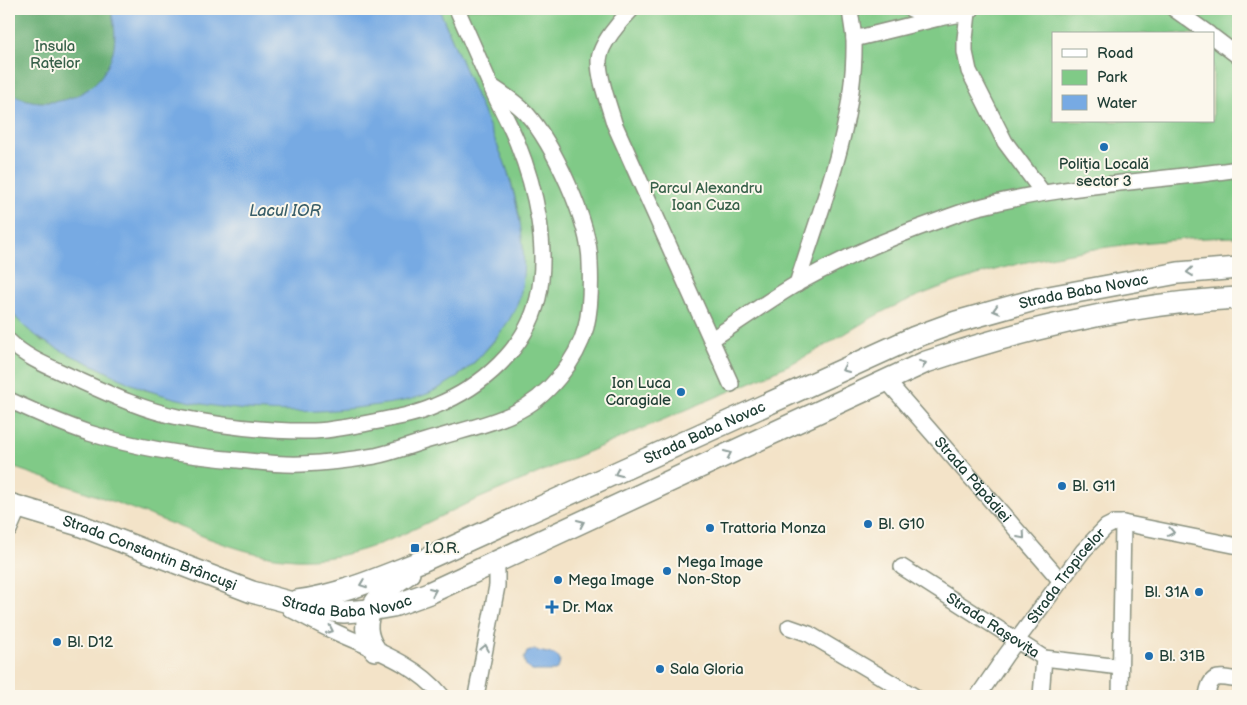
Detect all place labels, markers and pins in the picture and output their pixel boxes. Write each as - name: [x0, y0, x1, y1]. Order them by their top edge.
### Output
- marker: Poliția Locală sector 3: [1098, 141, 1110, 153]
- place label: Poliția Locală sector 3: [1059, 155, 1149, 191]
- place label: Ion Luca Caragiale: [605, 374, 671, 410]
- marker: Ion Luca Caragiale: [675, 386, 687, 398]
- place label: Bl. G11: [1072, 477, 1115, 496]
- marker: Bl. G11: [1056, 480, 1068, 492]
- place label: Bl. G10: [878, 515, 925, 534]
- marker: Bl. G10: [862, 518, 874, 530]
- place label: Trattoria Monza: [720, 519, 826, 538]
- marker: Trattoria Monza: [704, 522, 716, 534]
- place label: I.O.R.: [425, 539, 460, 558]
- marker: I.O.R.: [409, 542, 421, 554]
- place label: Mega Image Non-Stop: [677, 553, 763, 589]
- marker: Mega Image Non-Stop: [661, 565, 673, 577]
- place label: Mega Image: [568, 571, 654, 590]
- marker: Mega Image: [552, 574, 564, 586]
- place label: Bl. 31A: [1144, 583, 1190, 602]
- marker: Bl. 31A: [1193, 586, 1205, 598]
- place label: Dr. Max: [562, 598, 613, 617]
- marker: Dr. Max: [546, 601, 558, 613]
- place label: Bl. D12: [67, 633, 113, 652]
- marker: Bl. D12: [51, 636, 63, 648]
- place label: Bl. 31B: [1159, 647, 1205, 666]
- marker: Bl. 31B: [1143, 650, 1155, 662]
- place label: Sala Gloria: [670, 660, 744, 679]
- marker: Sala Gloria: [654, 663, 666, 675]

